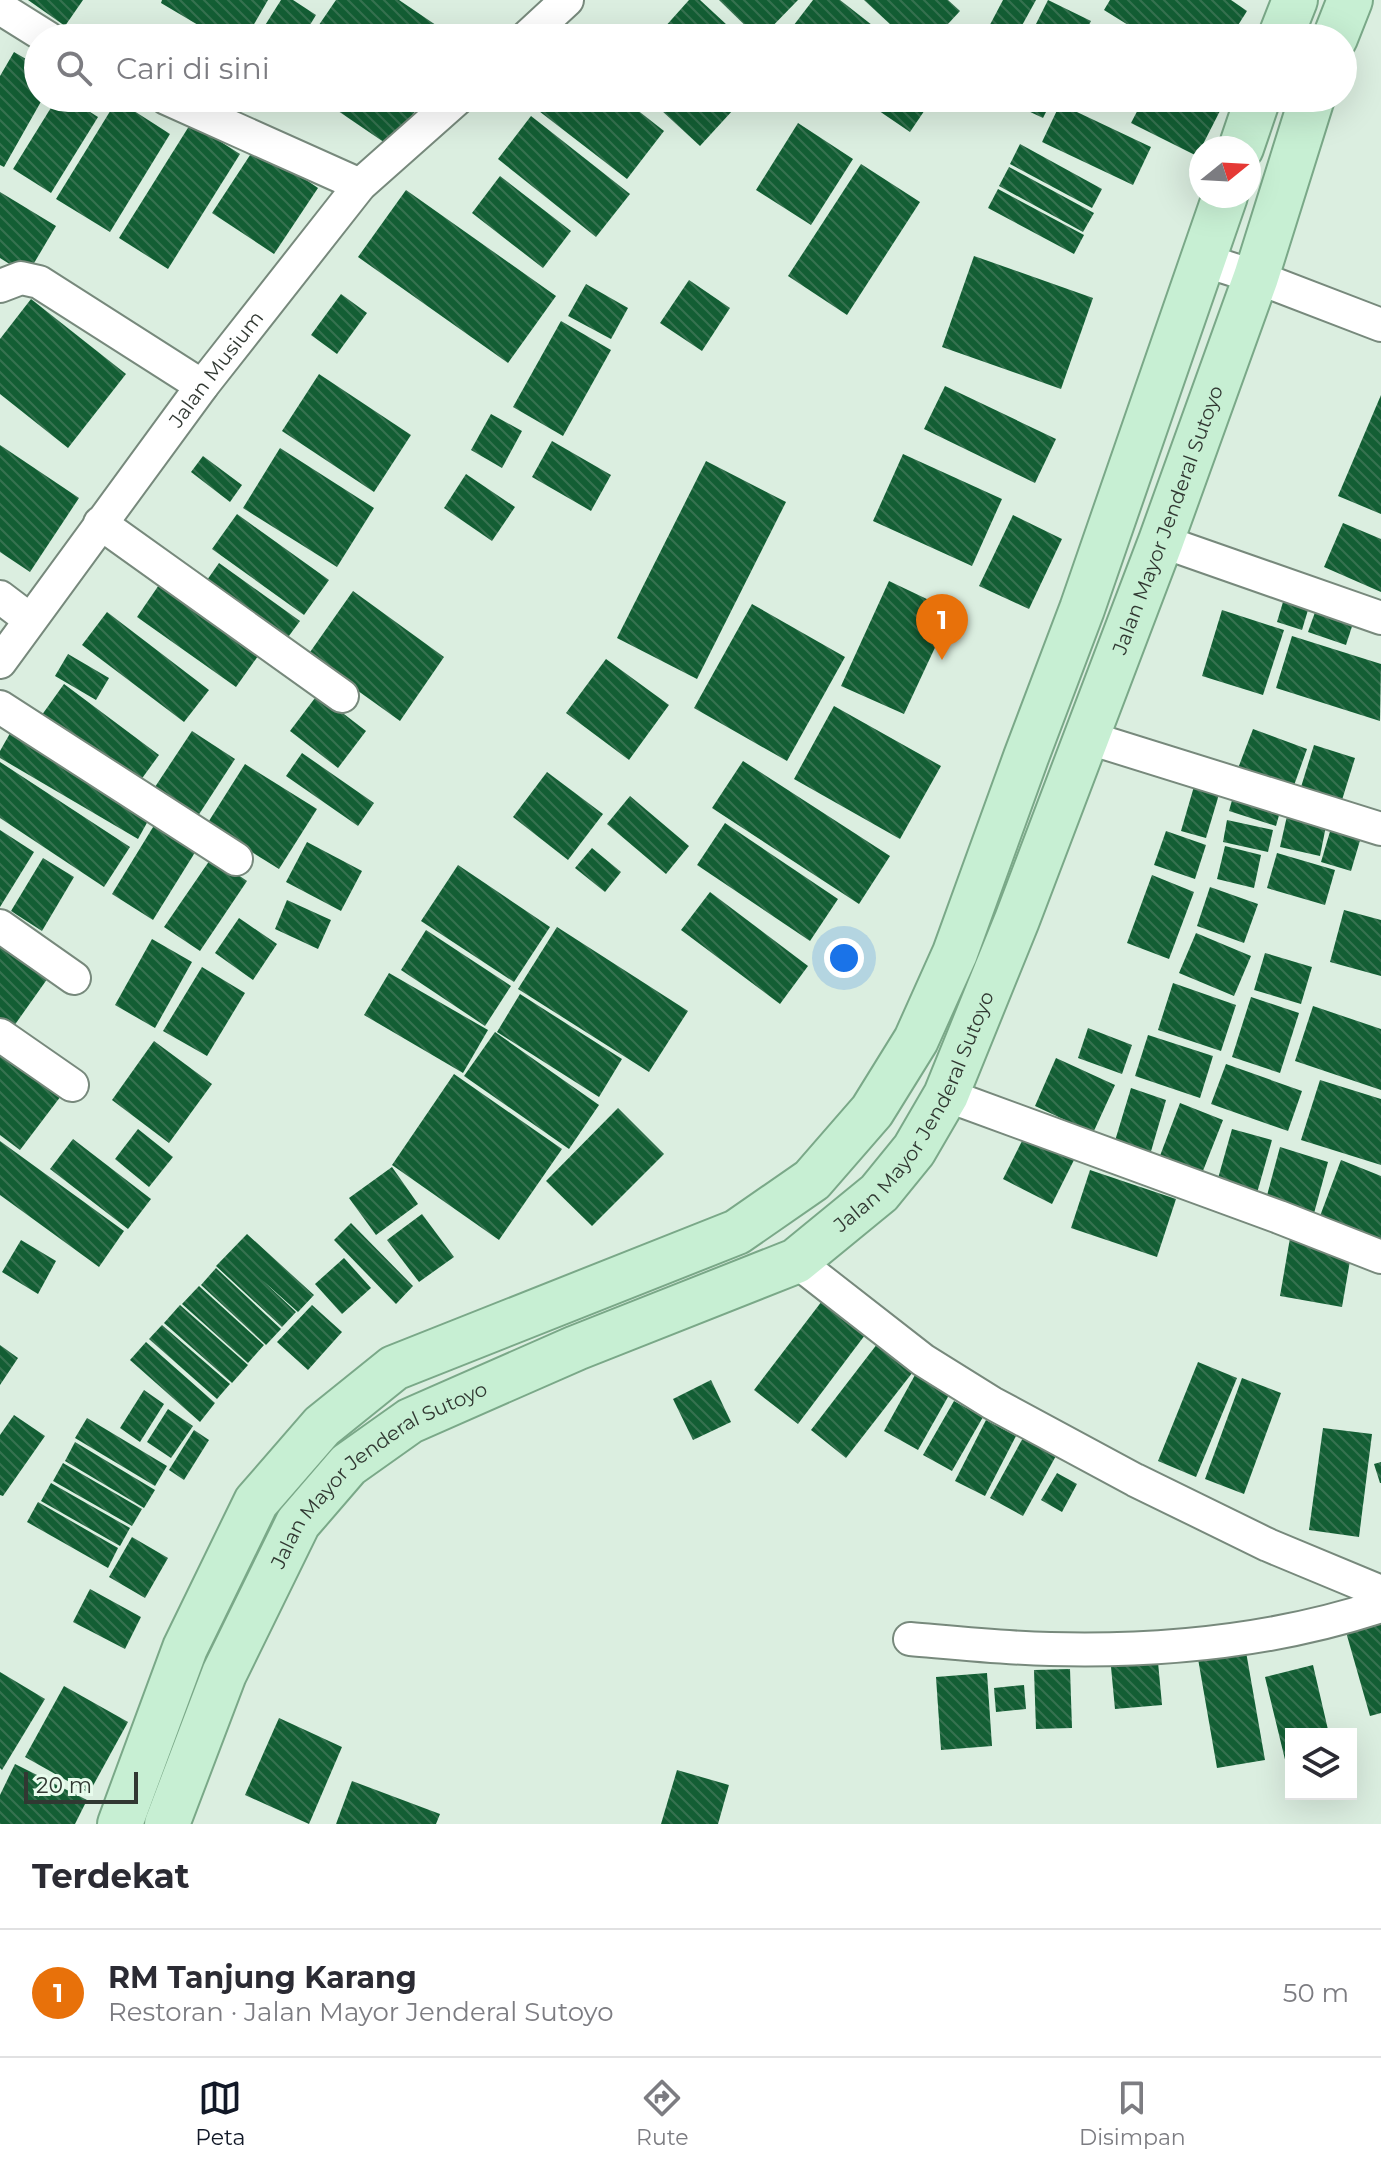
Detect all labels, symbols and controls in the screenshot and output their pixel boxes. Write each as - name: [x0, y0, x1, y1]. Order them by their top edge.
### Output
- search box: [24, 24, 1357, 112]
- icon: search: [52, 46, 96, 90]
- text: Cari di sini: [116, 50, 270, 87]
- north arrow: [1189, 136, 1261, 208]
- street label: Jalan Musium: [163, 306, 268, 433]
- street label: Jalan Mayor Jenderal Sutoyo: [1107, 382, 1228, 658]
- pin: 1: [916, 594, 968, 660]
- your location: [824, 938, 864, 978]
- street label: Jalan Mayor Jenderal Sutoyo: [828, 988, 999, 1238]
- street label: Jalan Mayor Jenderal Sutoyo: [265, 1377, 491, 1573]
- map controls: [1285, 1728, 1357, 1800]
- button: layers: [1285, 1728, 1357, 1800]
- scale bar: [24, 1768, 138, 1804]
- text: 20 m: [36, 1772, 92, 1799]
- text: Terdekat: [32, 1855, 190, 1897]
- text: RM Tanjung Karang: [108, 1959, 417, 1996]
- text: 1: [53, 1977, 63, 2009]
- text: 50 m: [1283, 1977, 1349, 2009]
- text: Restoran · Jalan Mayor Jenderal Sutoyo: [108, 1996, 614, 2028]
- tab: Peta: [195, 2076, 246, 2151]
- tab: Rute: [636, 2076, 688, 2151]
- tab: Disimpan: [1079, 2076, 1186, 2151]

